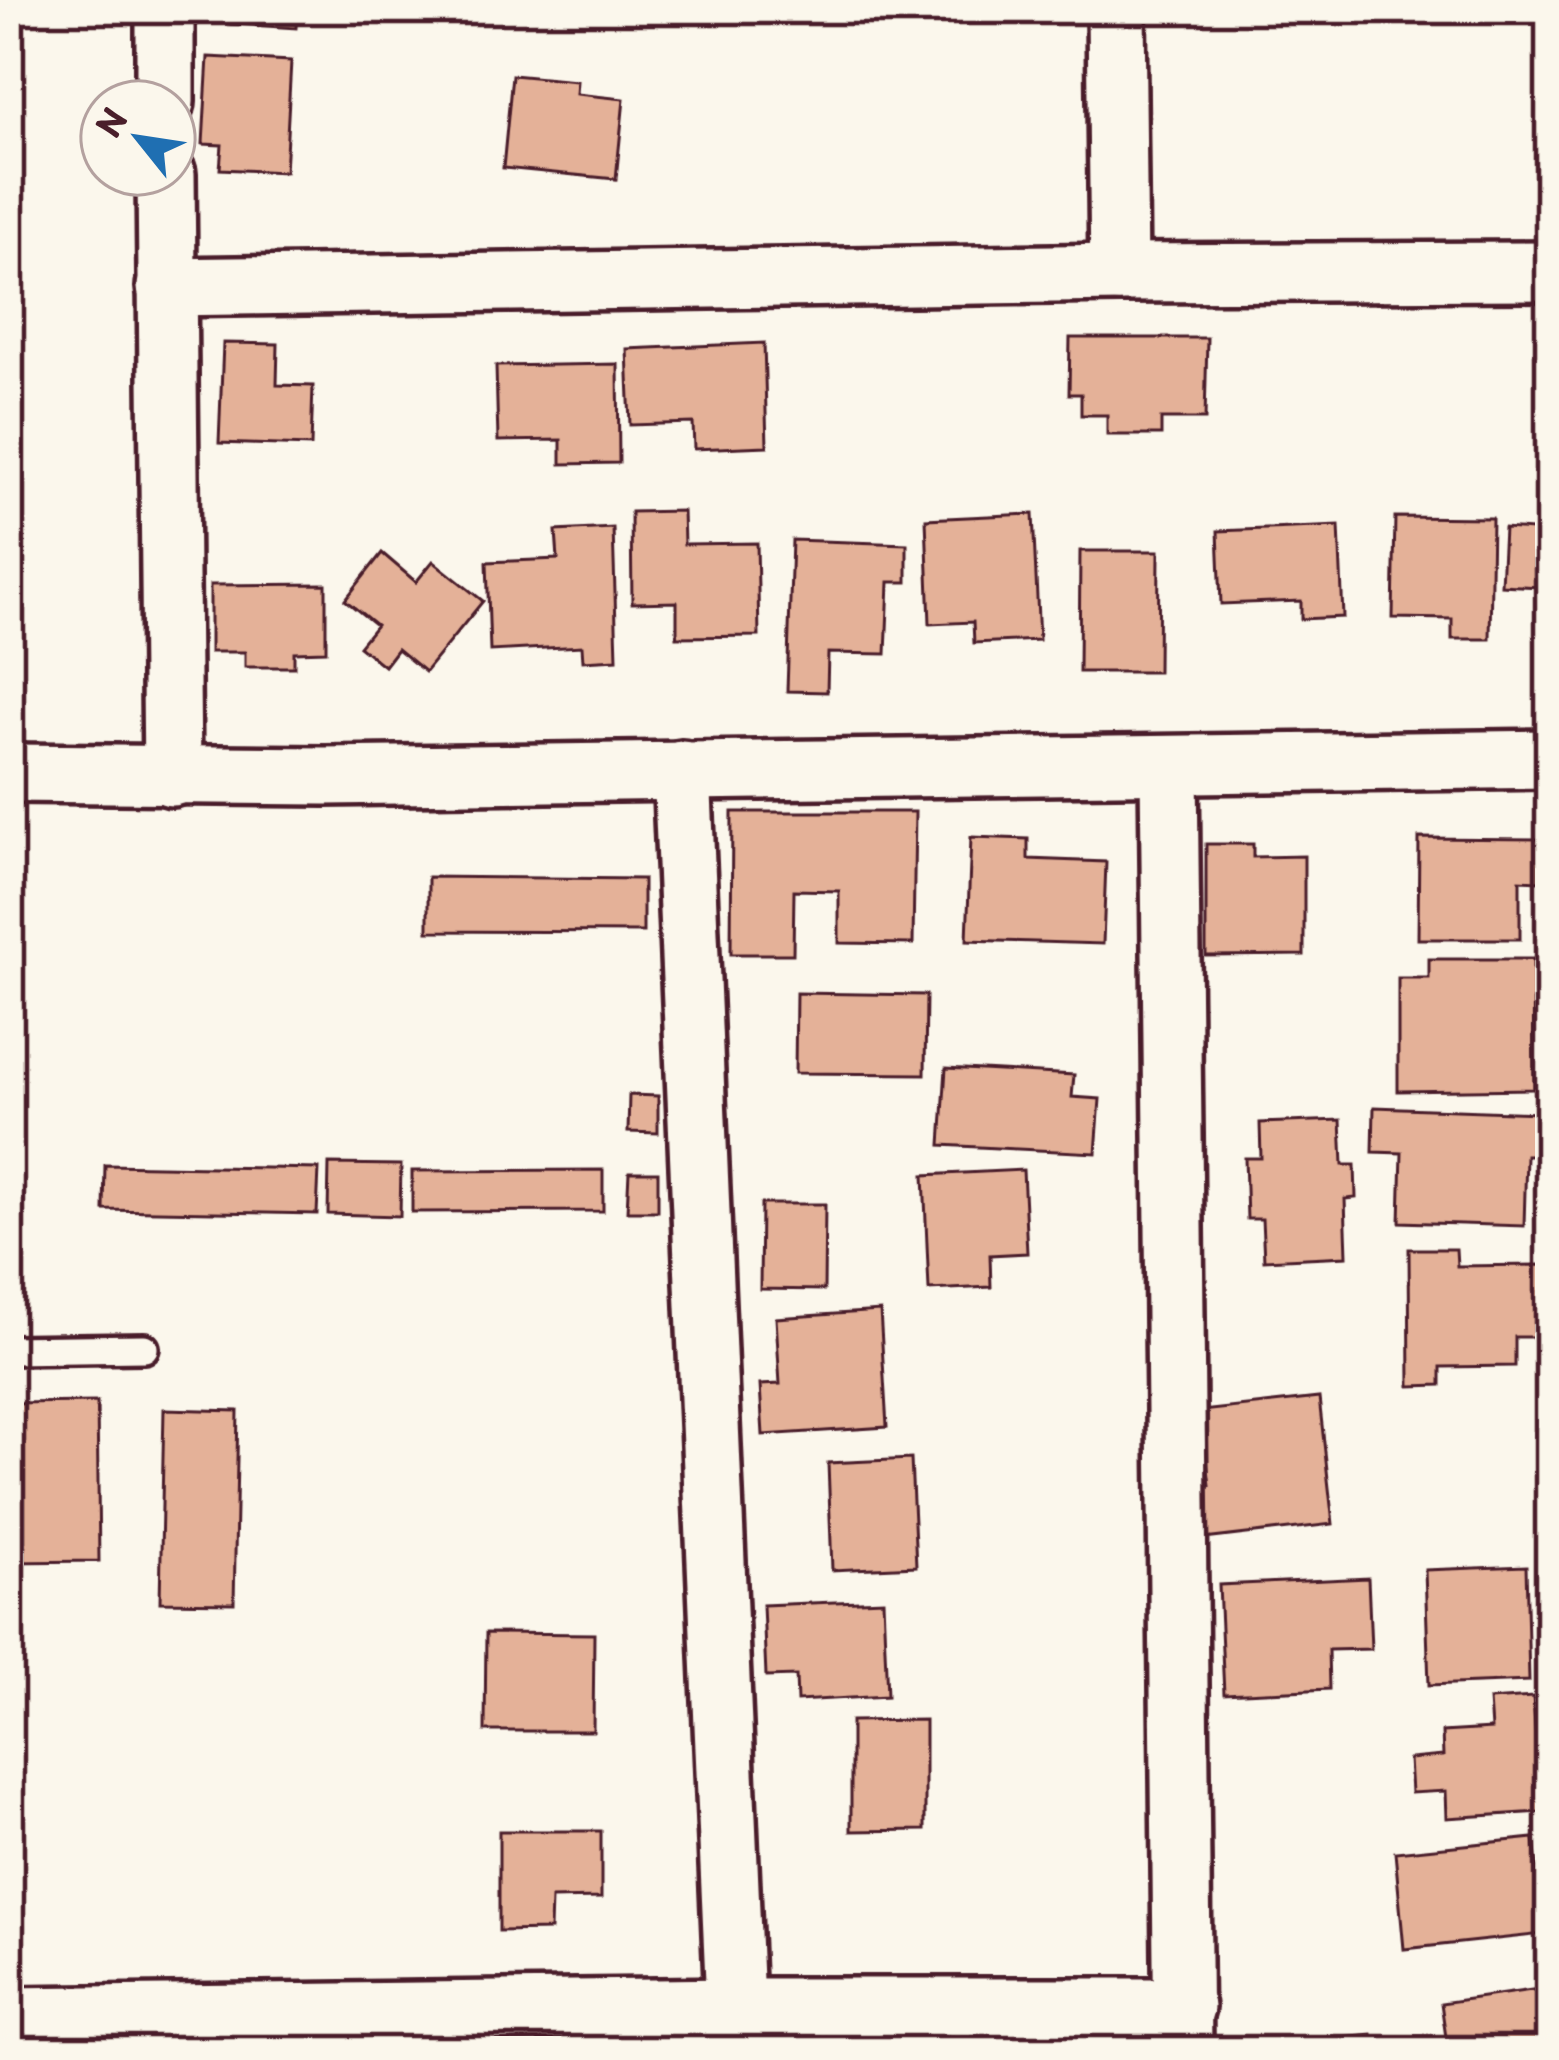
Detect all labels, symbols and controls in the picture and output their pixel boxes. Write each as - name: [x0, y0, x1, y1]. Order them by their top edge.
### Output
- north arrow: [78, 78, 198, 198]
- text: N: [82, 98, 138, 146]

